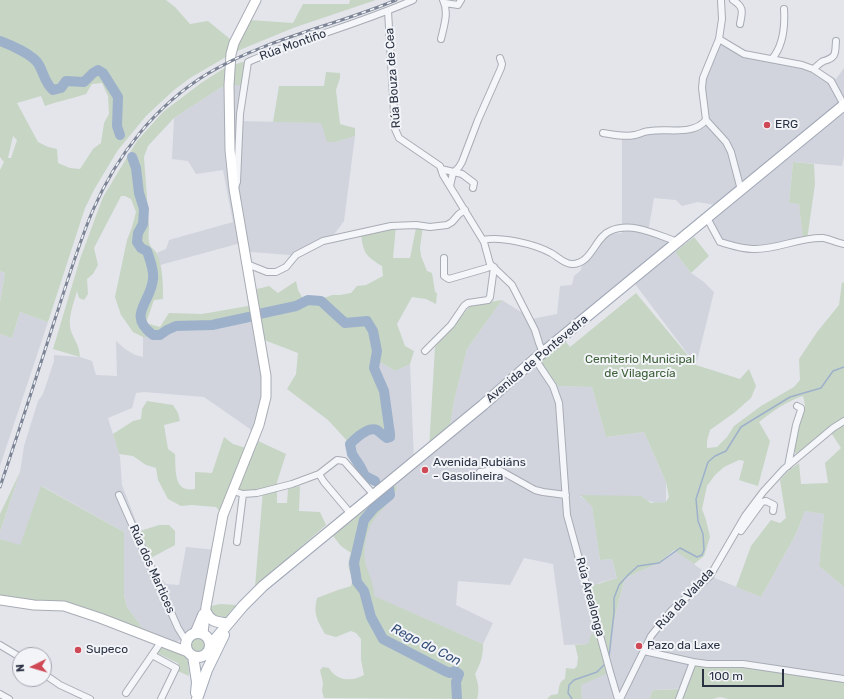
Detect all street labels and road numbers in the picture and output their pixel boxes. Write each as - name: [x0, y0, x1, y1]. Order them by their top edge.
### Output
- street label: Rúa Montiño: [258, 26, 328, 64]
- street label: Rúa Bouza de Cea: [382, 27, 404, 129]
- street label: Avenida de Pontevedra: [483, 312, 591, 406]
- street label: Rúa dos Martices: [126, 522, 178, 616]
- street label: Rúa Arealonga: [573, 556, 607, 638]
- street label: Rúa da Valada: [653, 565, 717, 633]

